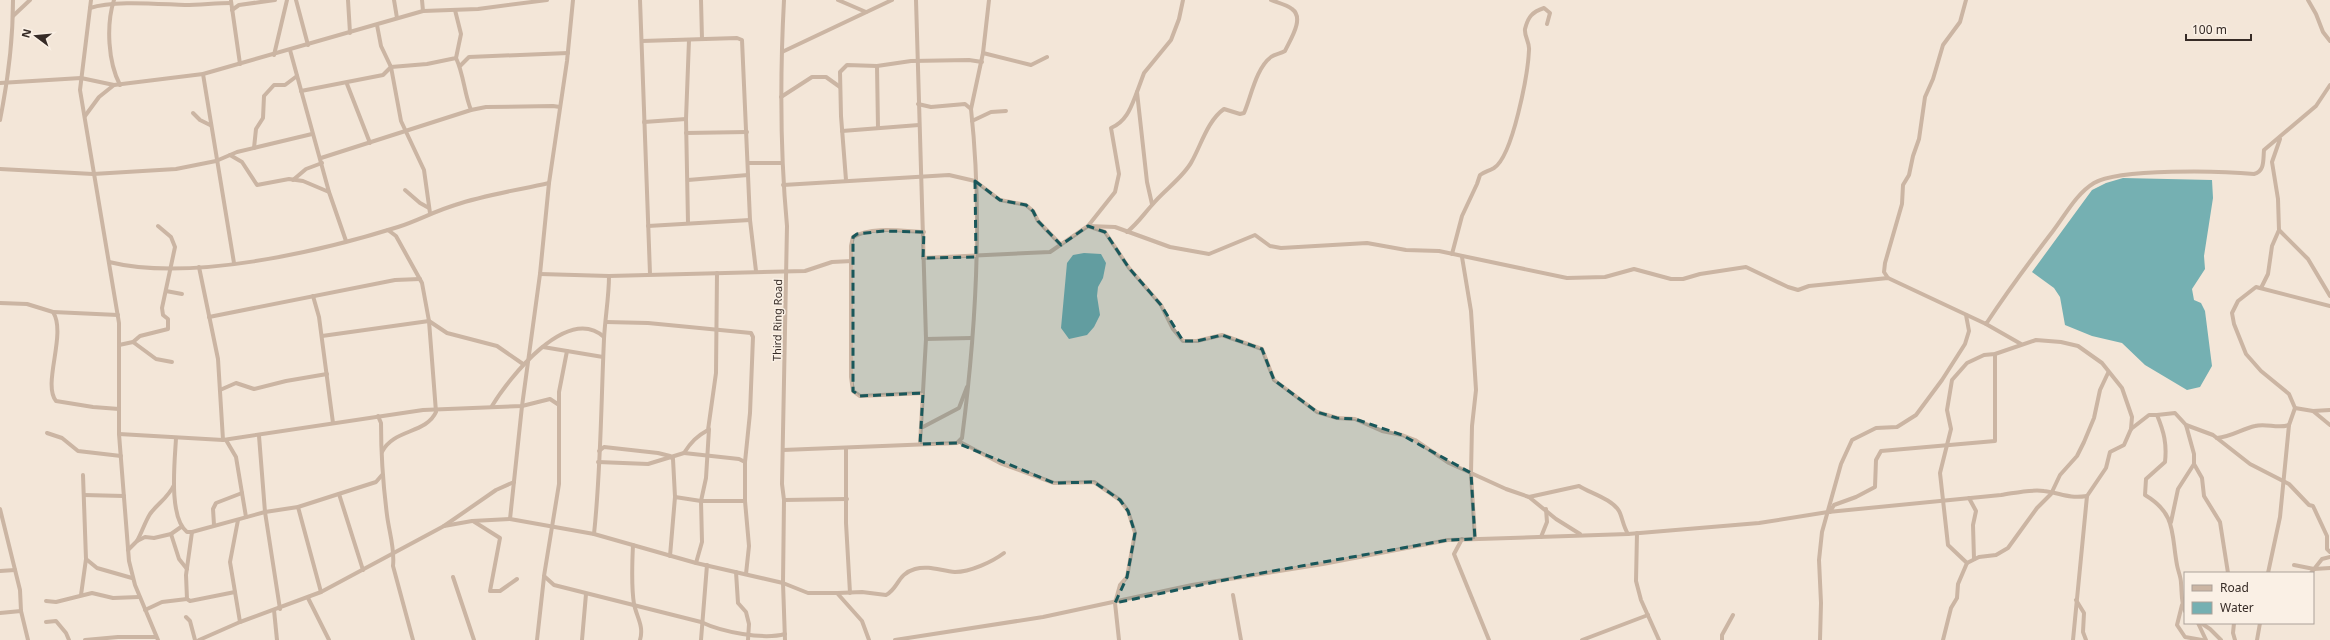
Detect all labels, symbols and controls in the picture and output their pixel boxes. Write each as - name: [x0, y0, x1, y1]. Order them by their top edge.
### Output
- north arrow: [16, 16, 56, 56]
- scale bar: [2186, 16, 2251, 42]
- text: 100 m: [2192, 21, 2227, 38]
- text: N: [17, 27, 34, 39]
- street label: Third Ring Road: [769, 279, 785, 361]
- legend: [2184, 572, 2314, 624]
- text: Road: [2220, 579, 2249, 596]
- text: Water: [2220, 599, 2254, 616]

